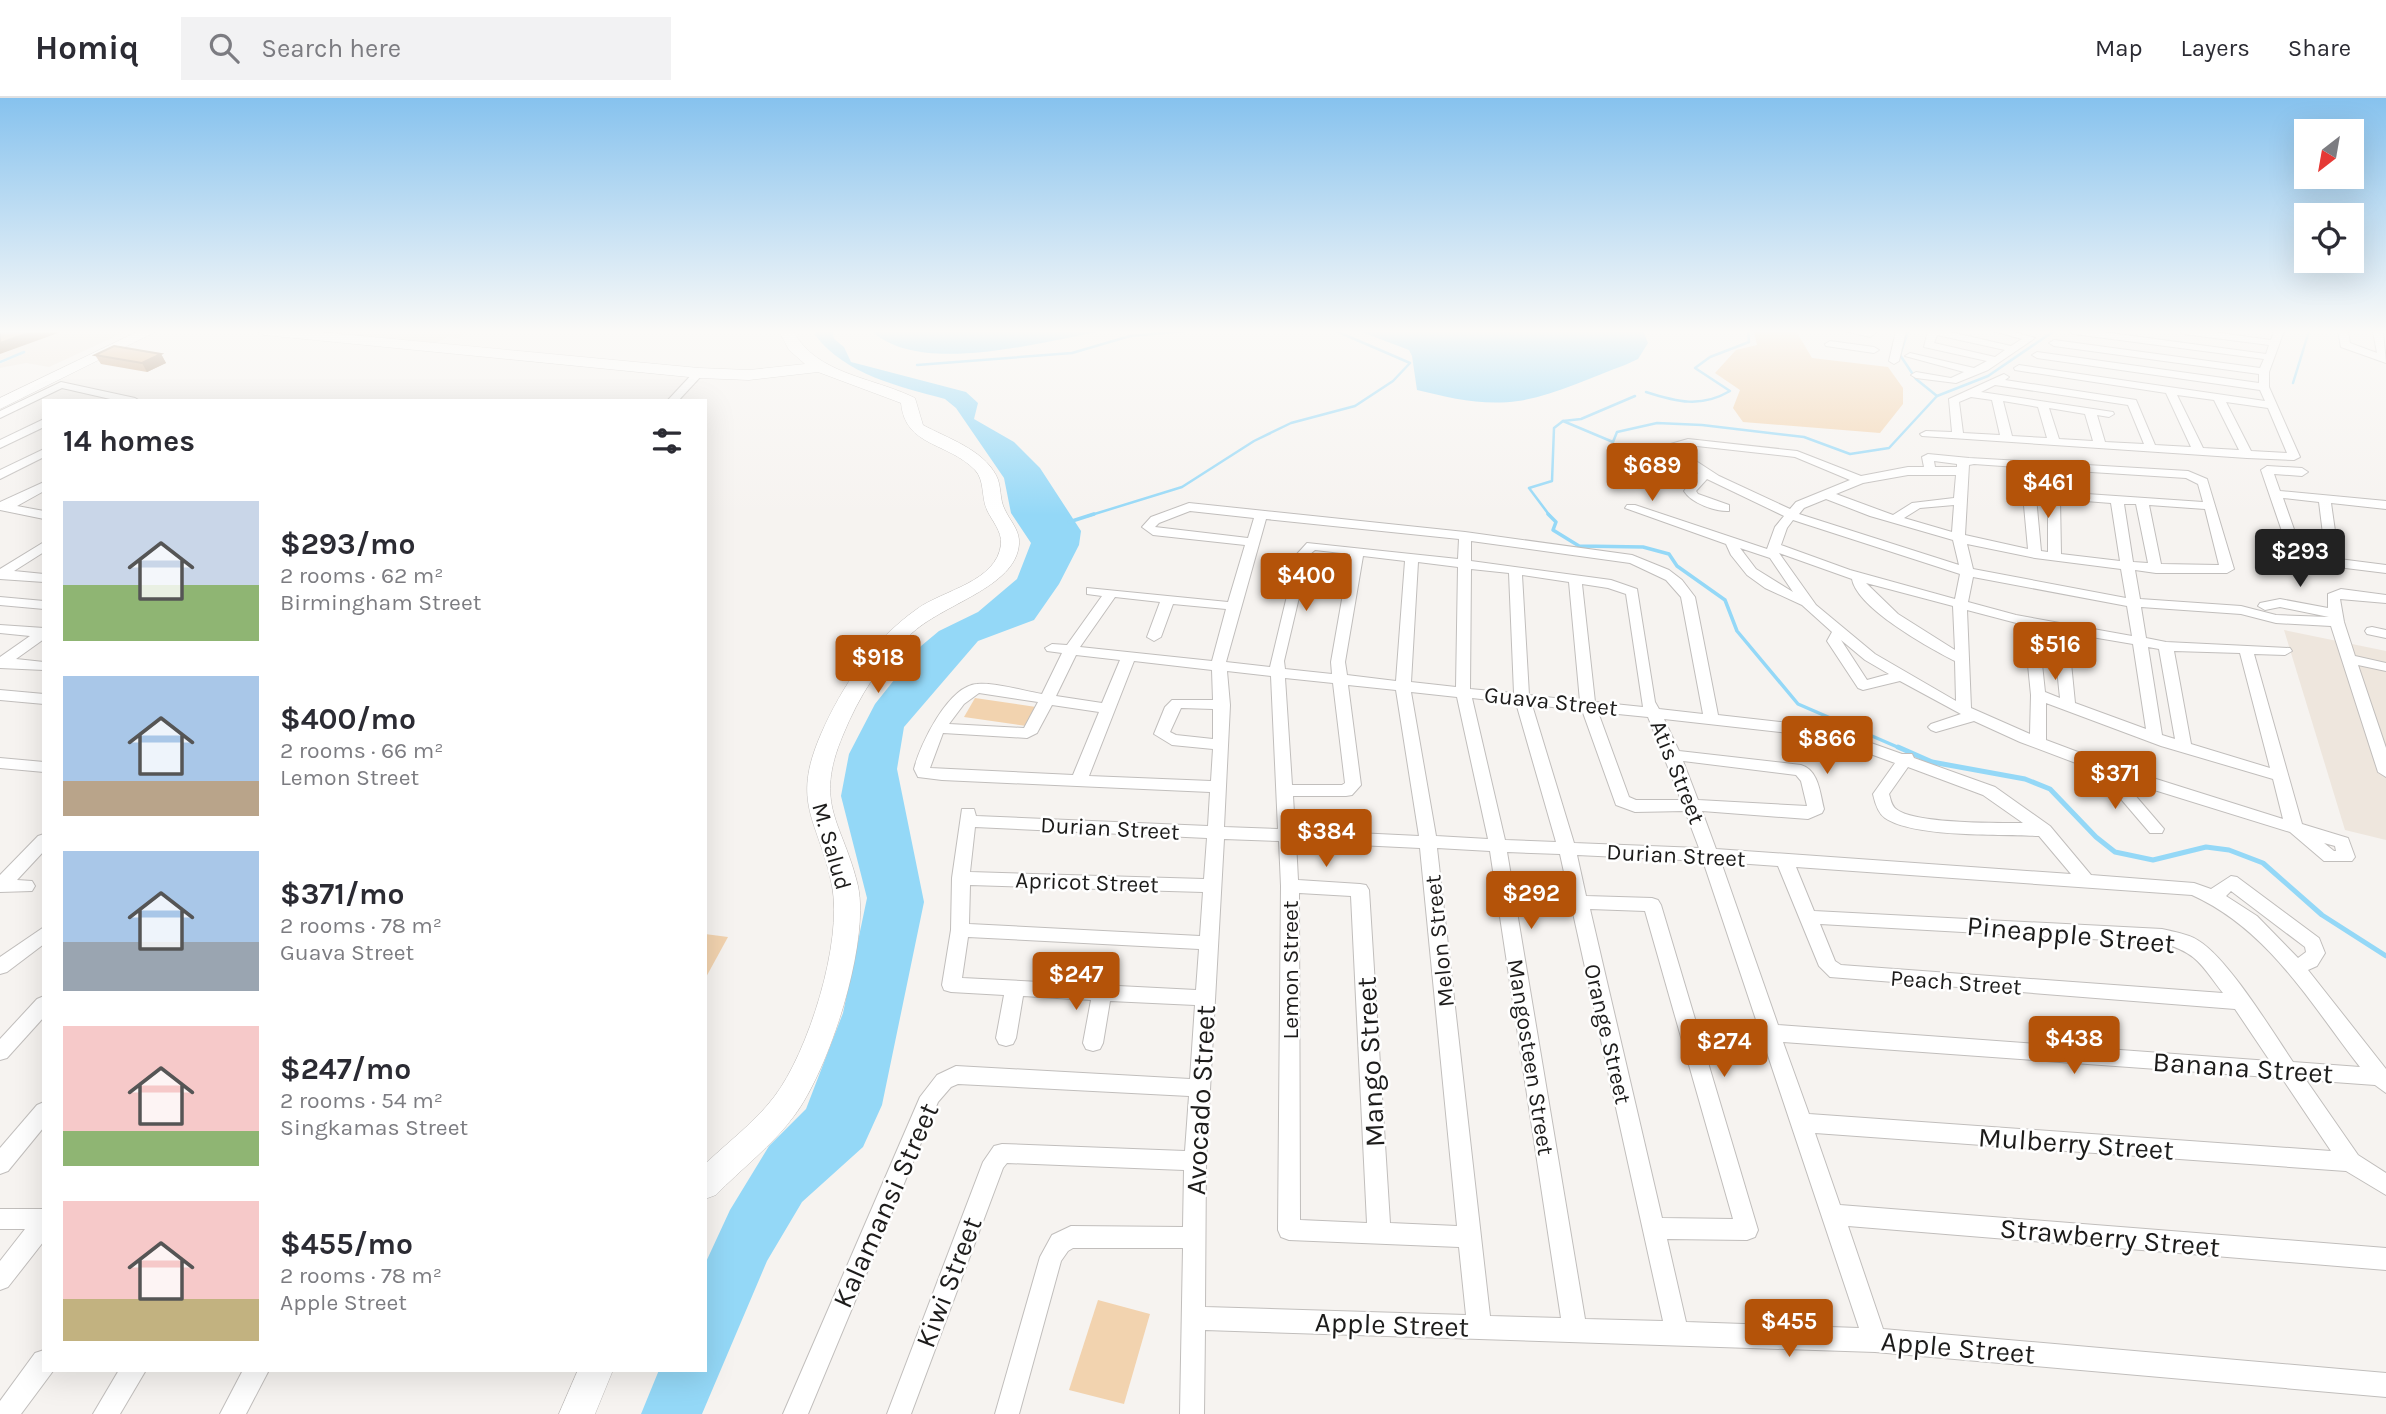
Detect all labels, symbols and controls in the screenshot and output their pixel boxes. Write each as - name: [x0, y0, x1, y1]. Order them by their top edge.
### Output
- search box: [181, 17, 671, 80]
- text: Homiq: [35, 29, 139, 67]
- icon: search: [205, 29, 243, 67]
- text: Search here: [261, 33, 401, 64]
- text: Map: [2095, 34, 2143, 62]
- text: Layers: [2181, 34, 2250, 62]
- text: Share: [2288, 34, 2351, 62]
- north arrow: [2294, 119, 2364, 189]
- map controls: [2294, 119, 2364, 273]
- button: locate: [2294, 203, 2364, 273]
- icon: filters: [648, 422, 686, 460]
- text: 14 homes: [63, 423, 195, 459]
- pin: $689: [1611, 444, 1693, 503]
- text: $689: [1623, 452, 1681, 479]
- pin: $461: [2007, 460, 2089, 520]
- text: $461: [2022, 469, 2074, 496]
- text: $293/mo: [280, 526, 415, 562]
- icon: home: [119, 529, 203, 613]
- pin: $293: [2259, 530, 2341, 589]
- text: $293: [2271, 538, 2329, 565]
- pin: $400: [1265, 554, 1347, 613]
- text: 2 rooms · 62 m²: [280, 562, 444, 589]
- text: $400: [1277, 562, 1335, 589]
- text: Birmingham Street: [280, 589, 481, 616]
- pin: $516: [2014, 622, 2096, 682]
- text: $516: [2029, 631, 2081, 658]
- pin: $918: [837, 636, 919, 695]
- text: $918: [852, 644, 904, 671]
- street label: Guava Street: [1483, 681, 1619, 722]
- text: $400/mo: [280, 701, 416, 737]
- icon: home: [119, 704, 203, 788]
- street label: Atis Street: [1645, 716, 1711, 828]
- pin: $866: [1786, 716, 1868, 776]
- text: $866: [1798, 725, 1856, 752]
- text: 2 rooms · 66 m²: [280, 737, 443, 764]
- pin: $371: [2074, 752, 2156, 811]
- text: $371: [2090, 760, 2140, 787]
- text: Lemon Street: [280, 764, 419, 791]
- street label: M. Salud: [806, 799, 857, 893]
- pin: $384: [1285, 810, 1367, 869]
- street label: Durian Street: [1040, 811, 1181, 846]
- text: $384: [1297, 818, 1355, 845]
- street label: Durian Street: [1606, 838, 1747, 873]
- street label: Apricot Street: [1015, 867, 1160, 899]
- pin: $292: [1490, 872, 1572, 931]
- street label: Melon Street: [1419, 873, 1460, 1008]
- text: $371/mo: [280, 876, 405, 912]
- icon: home: [119, 879, 203, 963]
- text: $292: [1502, 880, 1560, 907]
- street label: Lemon Street: [1277, 900, 1304, 1040]
- street label: Pineapple Street: [1965, 909, 2176, 960]
- text: 2 rooms · 78 m²: [280, 912, 442, 939]
- text: Guava Street: [280, 939, 414, 966]
- pin: $247: [1035, 953, 1117, 1012]
- street label: Mangosteen Street: [1502, 957, 1559, 1158]
- text: $247: [1049, 961, 1103, 988]
- street label: Orange Street: [1578, 961, 1637, 1107]
- street label: Peach Street: [1889, 964, 2023, 1001]
- street label: Mango Street: [1350, 976, 1391, 1148]
- street label: Avocado Street: [1179, 1004, 1222, 1196]
- pin: $438: [2033, 1016, 2115, 1076]
- pin: $274: [1683, 1020, 1765, 1079]
- text: $438: [2045, 1025, 2103, 1052]
- text: $274: [1697, 1028, 1751, 1055]
- street label: Banana Street: [2152, 1045, 2334, 1090]
- text: $247/mo: [280, 1051, 411, 1087]
- icon: home: [119, 1054, 203, 1138]
- text: 2 rooms · 54 m²: [280, 1087, 443, 1114]
- street label: Kalamansi Street: [825, 1098, 945, 1313]
- text: Singkamas Street: [280, 1114, 468, 1141]
- street label: Mulberry Street: [1977, 1120, 2175, 1167]
- street label: Strawberry Street: [1998, 1211, 2221, 1264]
- street label: Kiwi Street: [908, 1212, 989, 1352]
- text: $455/mo: [280, 1226, 413, 1262]
- icon: home: [119, 1229, 203, 1313]
- text: 2 rooms · 78 m²: [280, 1262, 442, 1289]
- text: Apple Street: [280, 1289, 407, 1316]
- pin: $455: [1748, 1300, 1830, 1359]
- street label: Apple Street: [1314, 1305, 1470, 1344]
- text: $455: [1761, 1308, 1817, 1335]
- street label: Apple Street: [1880, 1324, 2036, 1371]

